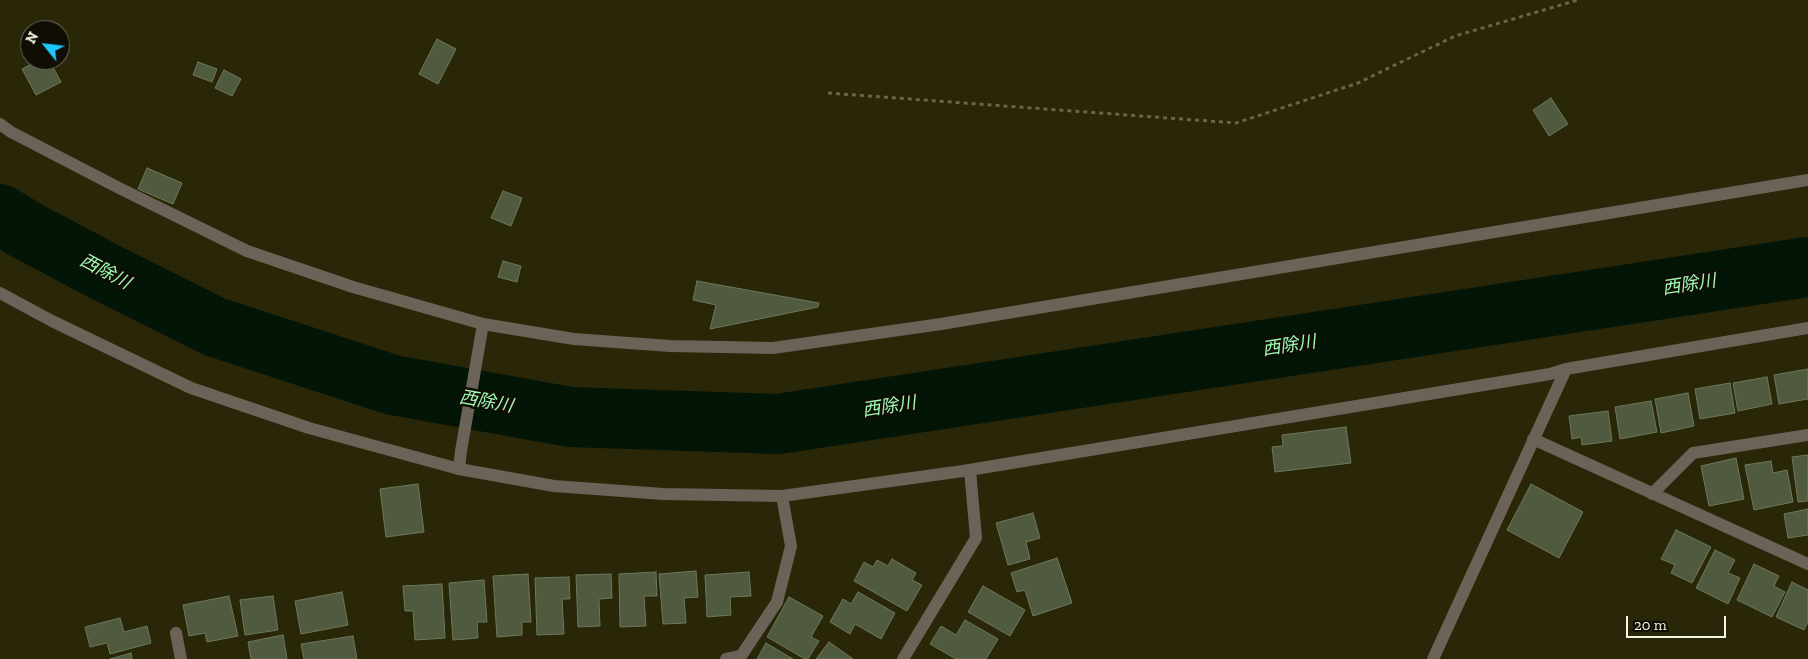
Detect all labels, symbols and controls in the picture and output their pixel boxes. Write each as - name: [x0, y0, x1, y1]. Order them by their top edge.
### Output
- north arrow: [20, 20, 70, 70]
- text: N: [22, 29, 42, 47]
- water label: 西除川: [76, 250, 134, 294]
- water label: 西除川: [1661, 270, 1717, 300]
- water label: 西除川: [1261, 331, 1317, 361]
- water label: 西除川: [458, 387, 514, 417]
- water label: 西除川: [861, 392, 917, 422]
- scale bar: [1628, 606, 1728, 638]
- text: 20 m: [1634, 616, 1667, 634]

